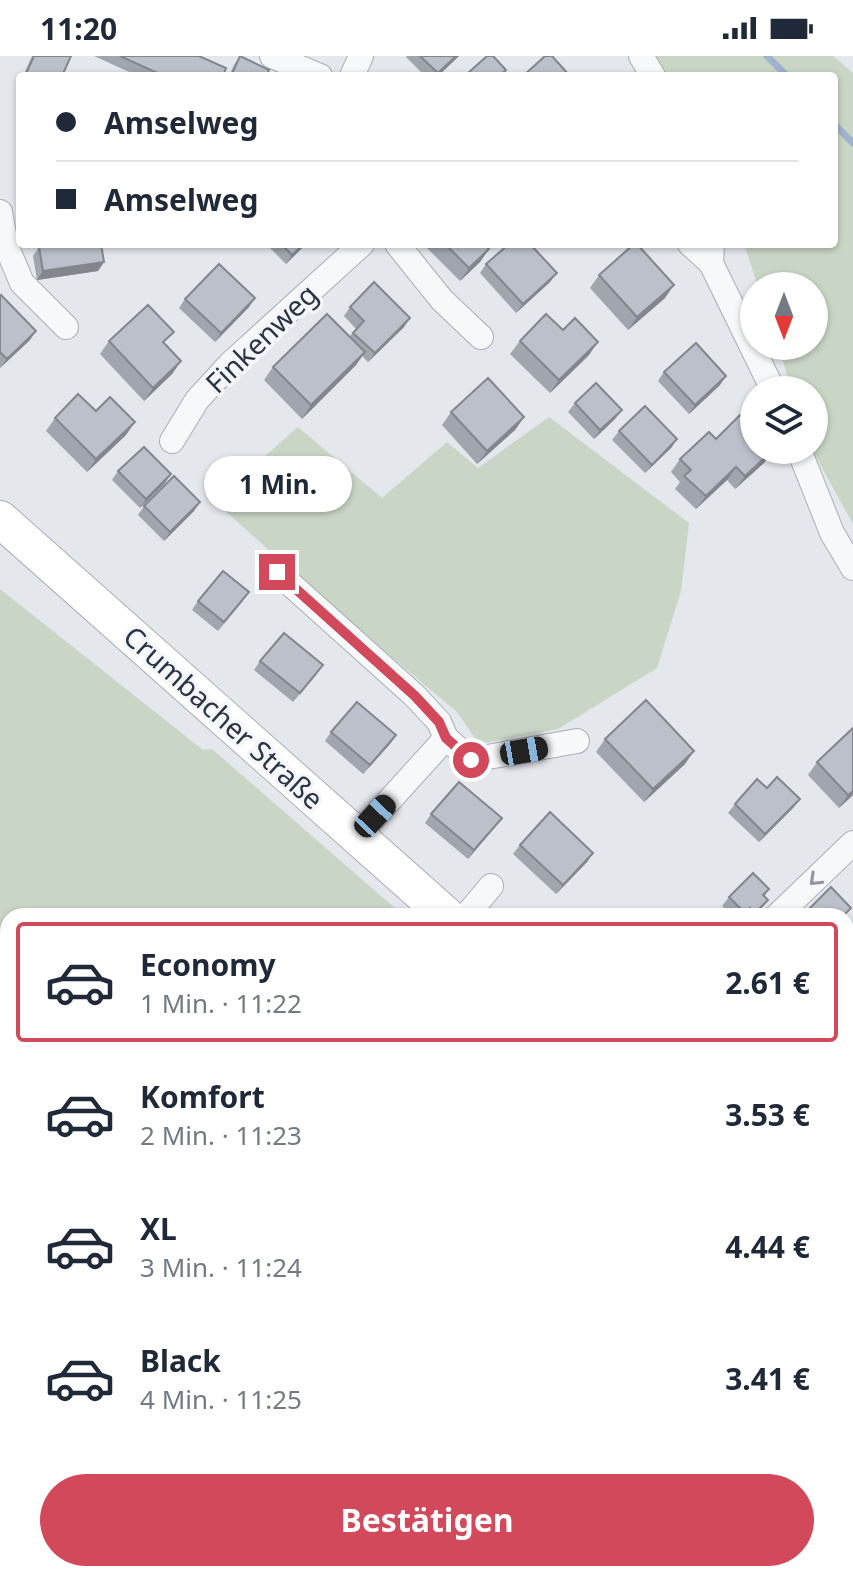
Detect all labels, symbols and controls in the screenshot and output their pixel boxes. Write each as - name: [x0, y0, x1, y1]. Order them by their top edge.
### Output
- text: 11:20: [40, 8, 117, 49]
- text: Amselweg: [104, 102, 258, 143]
- text: Amselweg: [104, 179, 258, 220]
- north arrow: [740, 272, 828, 360]
- map controls: [740, 272, 828, 464]
- street label: Finkenweg: [197, 275, 325, 401]
- button: layers: [740, 376, 828, 464]
- callout: 1 Min.: [203, 456, 351, 512]
- text: 1 Min.: [239, 466, 317, 502]
- route end: [259, 554, 295, 590]
- street label: Crumbacher Straße: [116, 617, 332, 817]
- car: [498, 735, 550, 767]
- route start: [453, 742, 489, 778]
- car: [350, 790, 400, 842]
- one-way arrow: [810, 870, 824, 885]
- text: Economy: [140, 944, 276, 985]
- icon: car: [44, 946, 116, 1018]
- text: 2.61 €: [725, 962, 810, 1003]
- text: 1 Min. · 11:22: [140, 985, 302, 1021]
- text: Komfort: [140, 1076, 265, 1117]
- icon: car: [44, 1078, 116, 1150]
- text: 3.53 €: [725, 1094, 810, 1135]
- text: 2 Min. · 11:23: [140, 1117, 302, 1153]
- text: XL: [140, 1208, 177, 1249]
- icon: car: [44, 1210, 116, 1282]
- text: 4.44 €: [725, 1226, 810, 1267]
- text: 3 Min. · 11:24: [140, 1249, 302, 1285]
- text: Black: [140, 1340, 221, 1381]
- icon: car: [44, 1342, 116, 1414]
- text: 3.41 €: [725, 1358, 810, 1399]
- text: 4 Min. · 11:25: [140, 1381, 302, 1417]
- button: Bestätigen: [40, 1474, 814, 1566]

